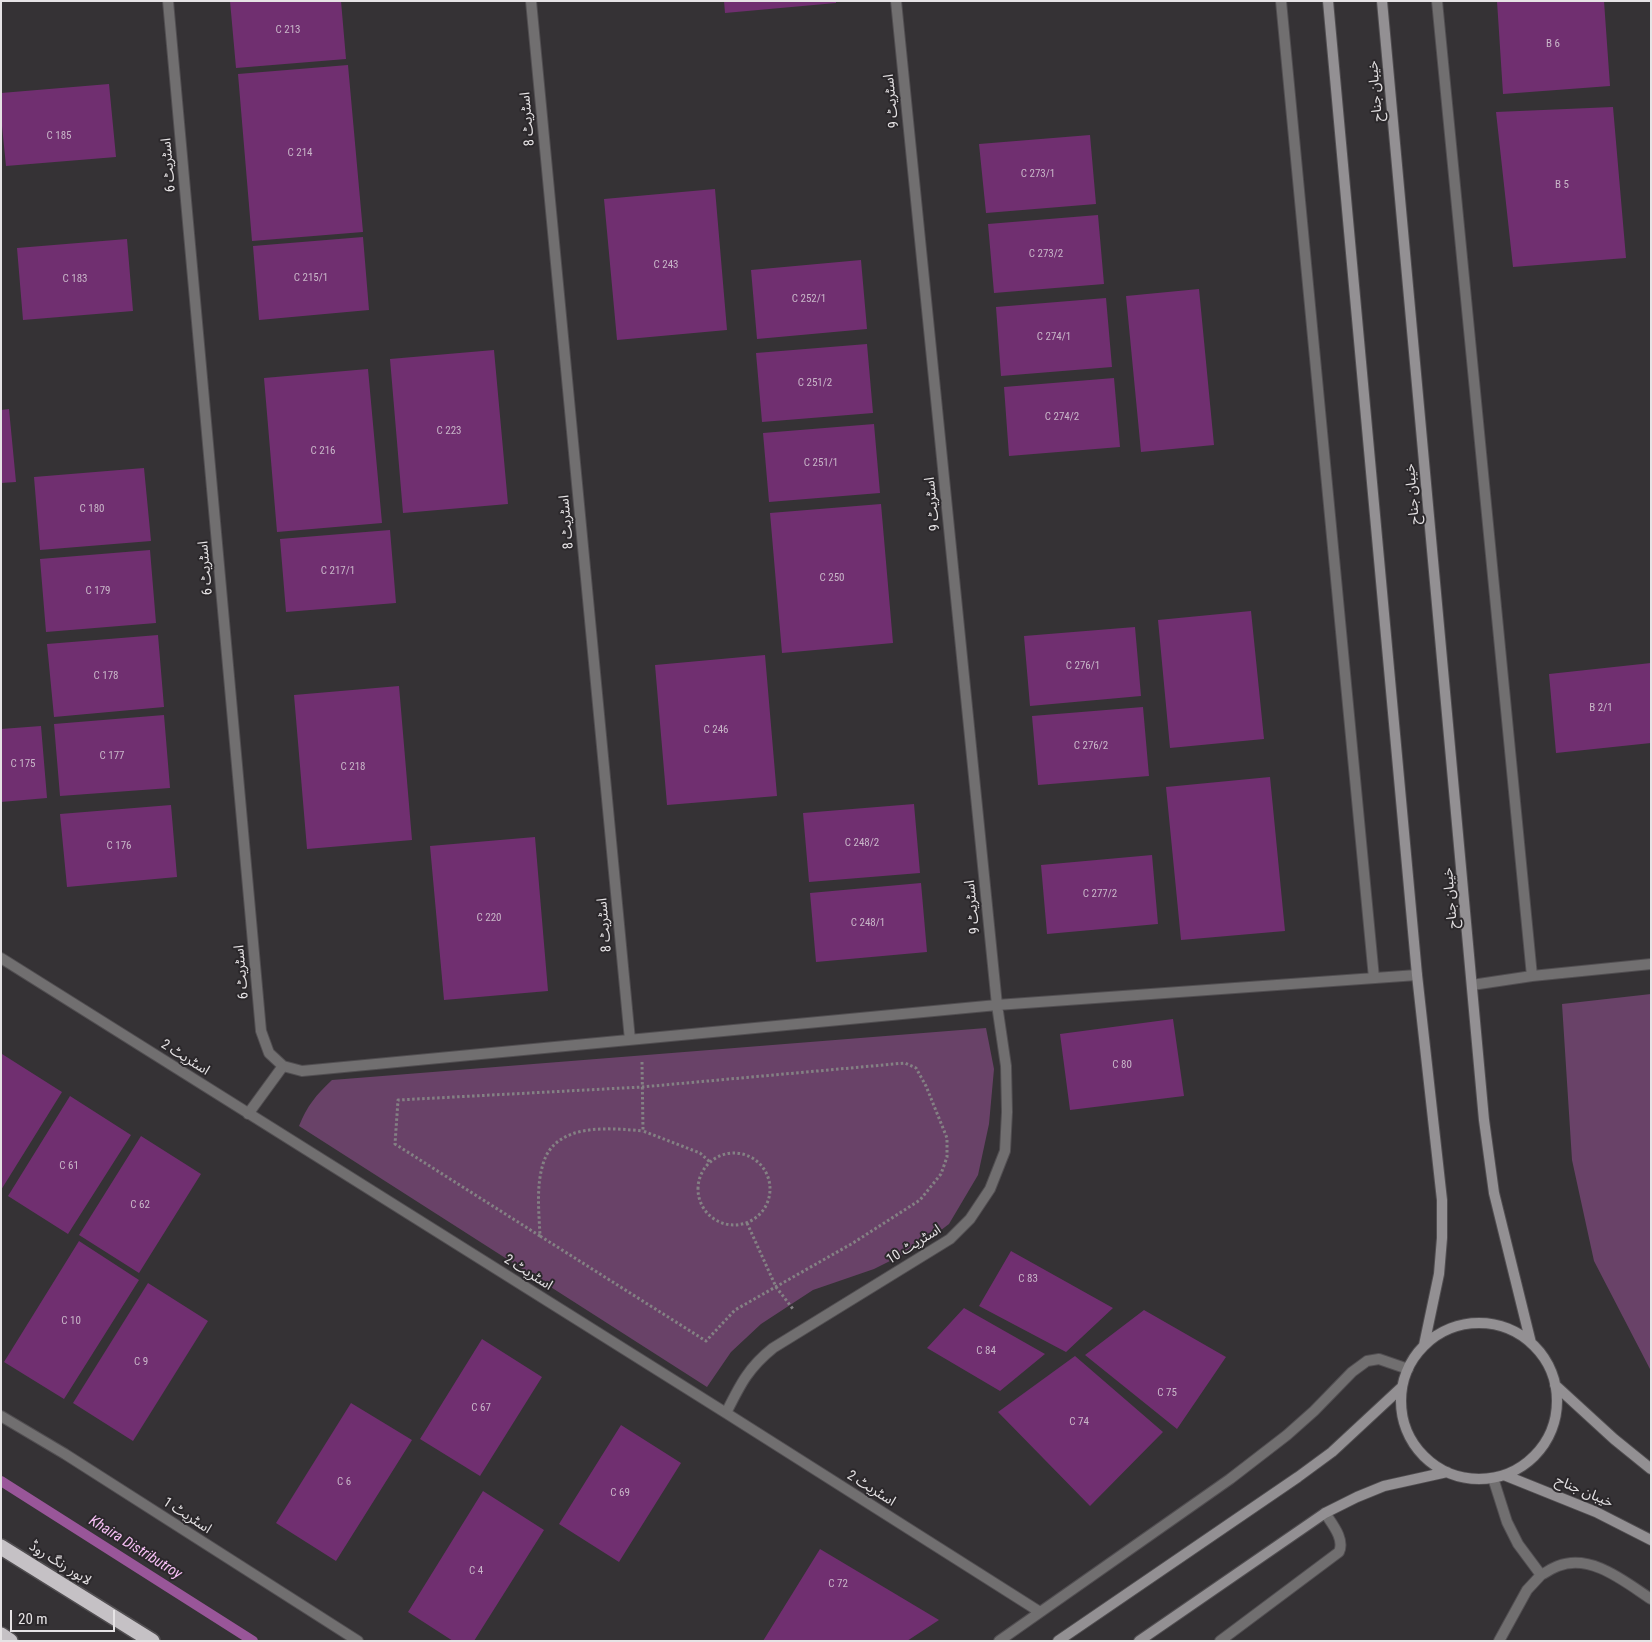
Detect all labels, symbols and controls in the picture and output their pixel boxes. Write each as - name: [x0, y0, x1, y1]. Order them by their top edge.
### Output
- house number: C 213: [275, 23, 301, 37]
- house number: B 6: [1546, 37, 1560, 51]
- street label: خیبان جناح: [1365, 60, 1387, 122]
- street label: اسٹریٹ 9: [881, 73, 903, 129]
- street label: اسٹریٹ 8: [517, 91, 539, 147]
- house number: C 185: [46, 129, 72, 143]
- street label: اسٹریٹ 6: [158, 137, 180, 193]
- house number: C 214: [287, 146, 313, 160]
- house number: C 273/1: [1021, 167, 1055, 181]
- house number: B 5: [1555, 178, 1569, 192]
- house number: C 273/2: [1029, 247, 1063, 261]
- house number: C 243: [653, 258, 679, 272]
- house number: C 215/1: [294, 271, 328, 285]
- house number: C 183: [62, 272, 88, 286]
- house number: C 252/1: [792, 292, 826, 306]
- house number: C 274/1: [1037, 330, 1071, 344]
- house number: C 251/2: [798, 376, 832, 390]
- house number: C 274/2: [1045, 410, 1079, 424]
- house number: C 223: [436, 424, 462, 438]
- house number: C 216: [310, 444, 336, 458]
- house number: C 251/1: [804, 456, 838, 470]
- street label: خیبان جناح: [1402, 463, 1424, 525]
- street label: اسٹریٹ 9: [922, 476, 944, 532]
- street label: اسٹریٹ 8: [556, 494, 578, 550]
- house number: C 180: [79, 502, 105, 516]
- street label: اسٹریٹ 6: [195, 540, 217, 596]
- house number: C 217/1: [321, 564, 355, 578]
- house number: C 250: [819, 571, 845, 585]
- house number: C 179: [85, 584, 111, 598]
- house number: C 276/1: [1066, 659, 1100, 673]
- house number: C 178: [93, 669, 119, 683]
- house number: B 2/1: [1589, 701, 1613, 715]
- house number: C 246: [703, 723, 729, 737]
- house number: C 276/2: [1074, 739, 1108, 753]
- house number: C 177: [99, 749, 125, 763]
- house number: C 175: [10, 757, 36, 771]
- house number: C 218: [340, 760, 366, 774]
- house number: C 248/2: [845, 836, 879, 850]
- house number: C 176: [106, 839, 132, 853]
- street label: خیبان جناح: [1440, 867, 1462, 929]
- street label: اسٹریٹ 9: [962, 879, 984, 935]
- house number: C 277/2: [1083, 887, 1117, 901]
- street label: اسٹریٹ 8: [594, 897, 616, 953]
- house number: C 220: [476, 911, 502, 925]
- house number: C 248/1: [851, 916, 885, 930]
- street label: اسٹریٹ 6: [231, 944, 253, 1000]
- street label: اسٹریٹ 2: [158, 1036, 212, 1080]
- house number: C 80: [1112, 1058, 1132, 1072]
- house number: C 61: [59, 1159, 79, 1173]
- house number: C 62: [130, 1198, 150, 1212]
- street label: اسٹریٹ 10: [884, 1222, 944, 1268]
- street label: اسٹریٹ 2: [501, 1251, 555, 1295]
- house number: C 83: [1018, 1272, 1038, 1286]
- house number: C 10: [61, 1314, 81, 1328]
- house number: C 84: [976, 1344, 996, 1358]
- house number: C 9: [134, 1355, 148, 1369]
- house number: C 75: [1157, 1386, 1177, 1400]
- house number: C 67: [471, 1401, 491, 1415]
- house number: C 74: [1069, 1415, 1089, 1429]
- street label: اسٹریٹ 2: [844, 1467, 898, 1511]
- street label: خیبان جناح: [1553, 1472, 1615, 1512]
- house number: C 6: [337, 1475, 351, 1489]
- house number: C 69: [610, 1486, 630, 1500]
- street label: اسٹریٹ 1: [160, 1494, 214, 1538]
- water label: Khaira Distributroy: [85, 1512, 185, 1584]
- street label: لاہور رنگ روڈ: [26, 1538, 94, 1590]
- house number: C 4: [469, 1564, 483, 1578]
- house number: C 72: [828, 1577, 848, 1591]
- scale bar: [12, 1600, 118, 1632]
- text: 20 m: [18, 1610, 48, 1628]

